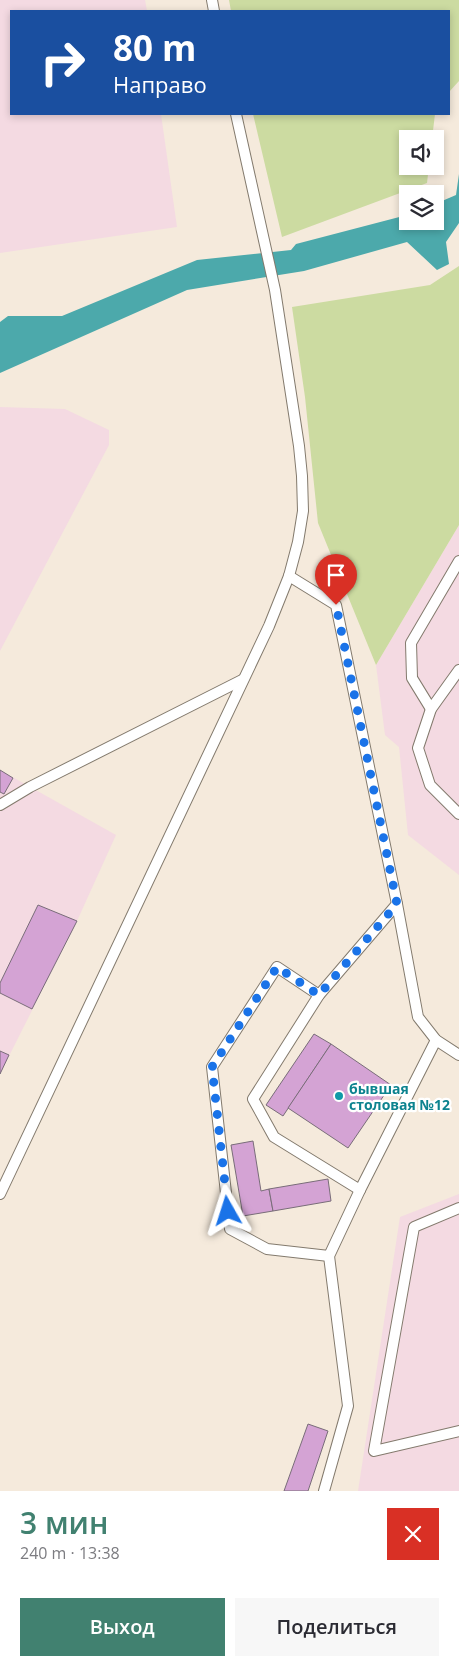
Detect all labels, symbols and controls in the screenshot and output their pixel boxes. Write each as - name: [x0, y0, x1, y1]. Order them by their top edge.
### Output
- text: 80 m: [113, 24, 196, 71]
- icon: right: [30, 30, 95, 95]
- text: Направо: [113, 69, 207, 99]
- map controls: [399, 130, 444, 230]
- button: sound: [399, 130, 444, 175]
- button: layers: [399, 185, 444, 230]
- pin: [315, 554, 357, 605]
- icon: arrive: [322, 561, 350, 589]
- place label: бывшая столовая №12: [349, 1079, 450, 1114]
- marker: бывшая столовая №12: [333, 1090, 345, 1102]
- position arrow: [201, 1184, 253, 1236]
- text: 3 мин: [20, 1502, 108, 1543]
- button: close: [387, 1508, 439, 1560]
- text: 240 m · 13:38: [20, 1542, 120, 1564]
- button: Выход: [20, 1598, 225, 1656]
- button: Поделиться: [235, 1598, 439, 1656]

